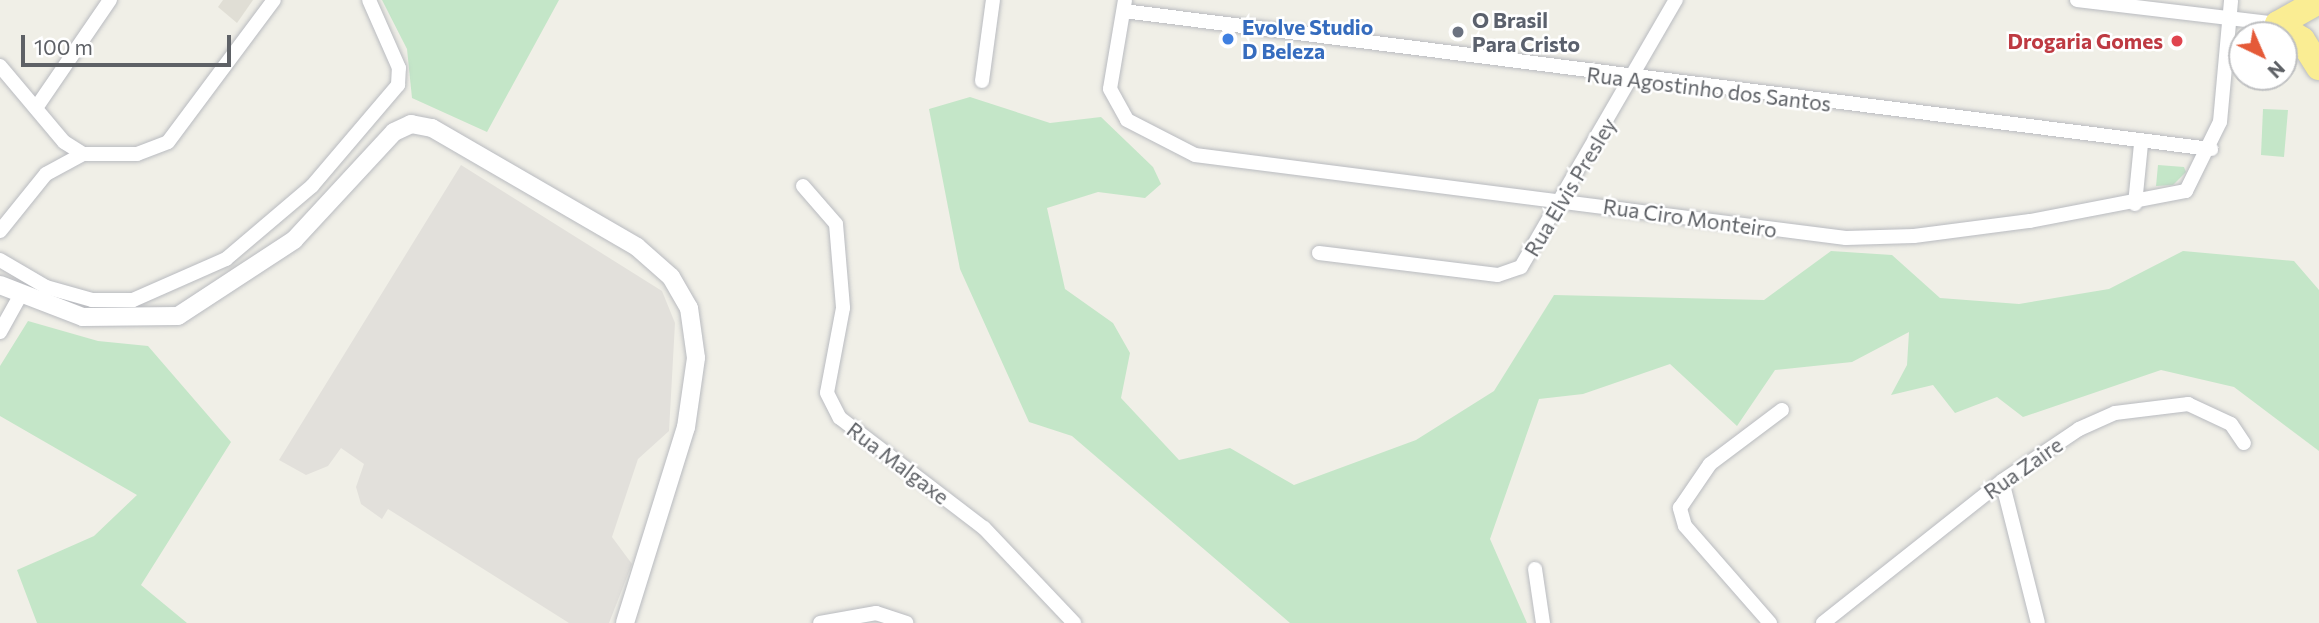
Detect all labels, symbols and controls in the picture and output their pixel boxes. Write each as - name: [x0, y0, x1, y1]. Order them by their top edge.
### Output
- place label: O Brasil Para Cristo: [1472, 7, 1580, 57]
- place label: Evolve Studio D Beleza: [1242, 14, 1373, 64]
- scale bar: [24, 21, 234, 65]
- north arrow: [2228, 21, 2298, 91]
- marker: O Brasil Para Cristo: [1450, 24, 1466, 40]
- place label: Drogaria Gomes: [2008, 28, 2163, 54]
- marker: Evolve Studio D Beleza: [1220, 31, 1236, 47]
- marker: Drogaria Gomes: [2169, 33, 2185, 49]
- text: 100 m: [34, 34, 93, 59]
- text: N: [2263, 57, 2290, 83]
- street label: Rua Agostinho dos Santos: [1585, 61, 1833, 117]
- street label: Rua Elvis Presley: [1519, 113, 1621, 261]
- street label: Rua Ciro Monteiro: [1601, 193, 1779, 243]
- street label: Rua Malgaxe: [842, 417, 954, 509]
- street label: Rua Zaire: [1979, 432, 2067, 504]

